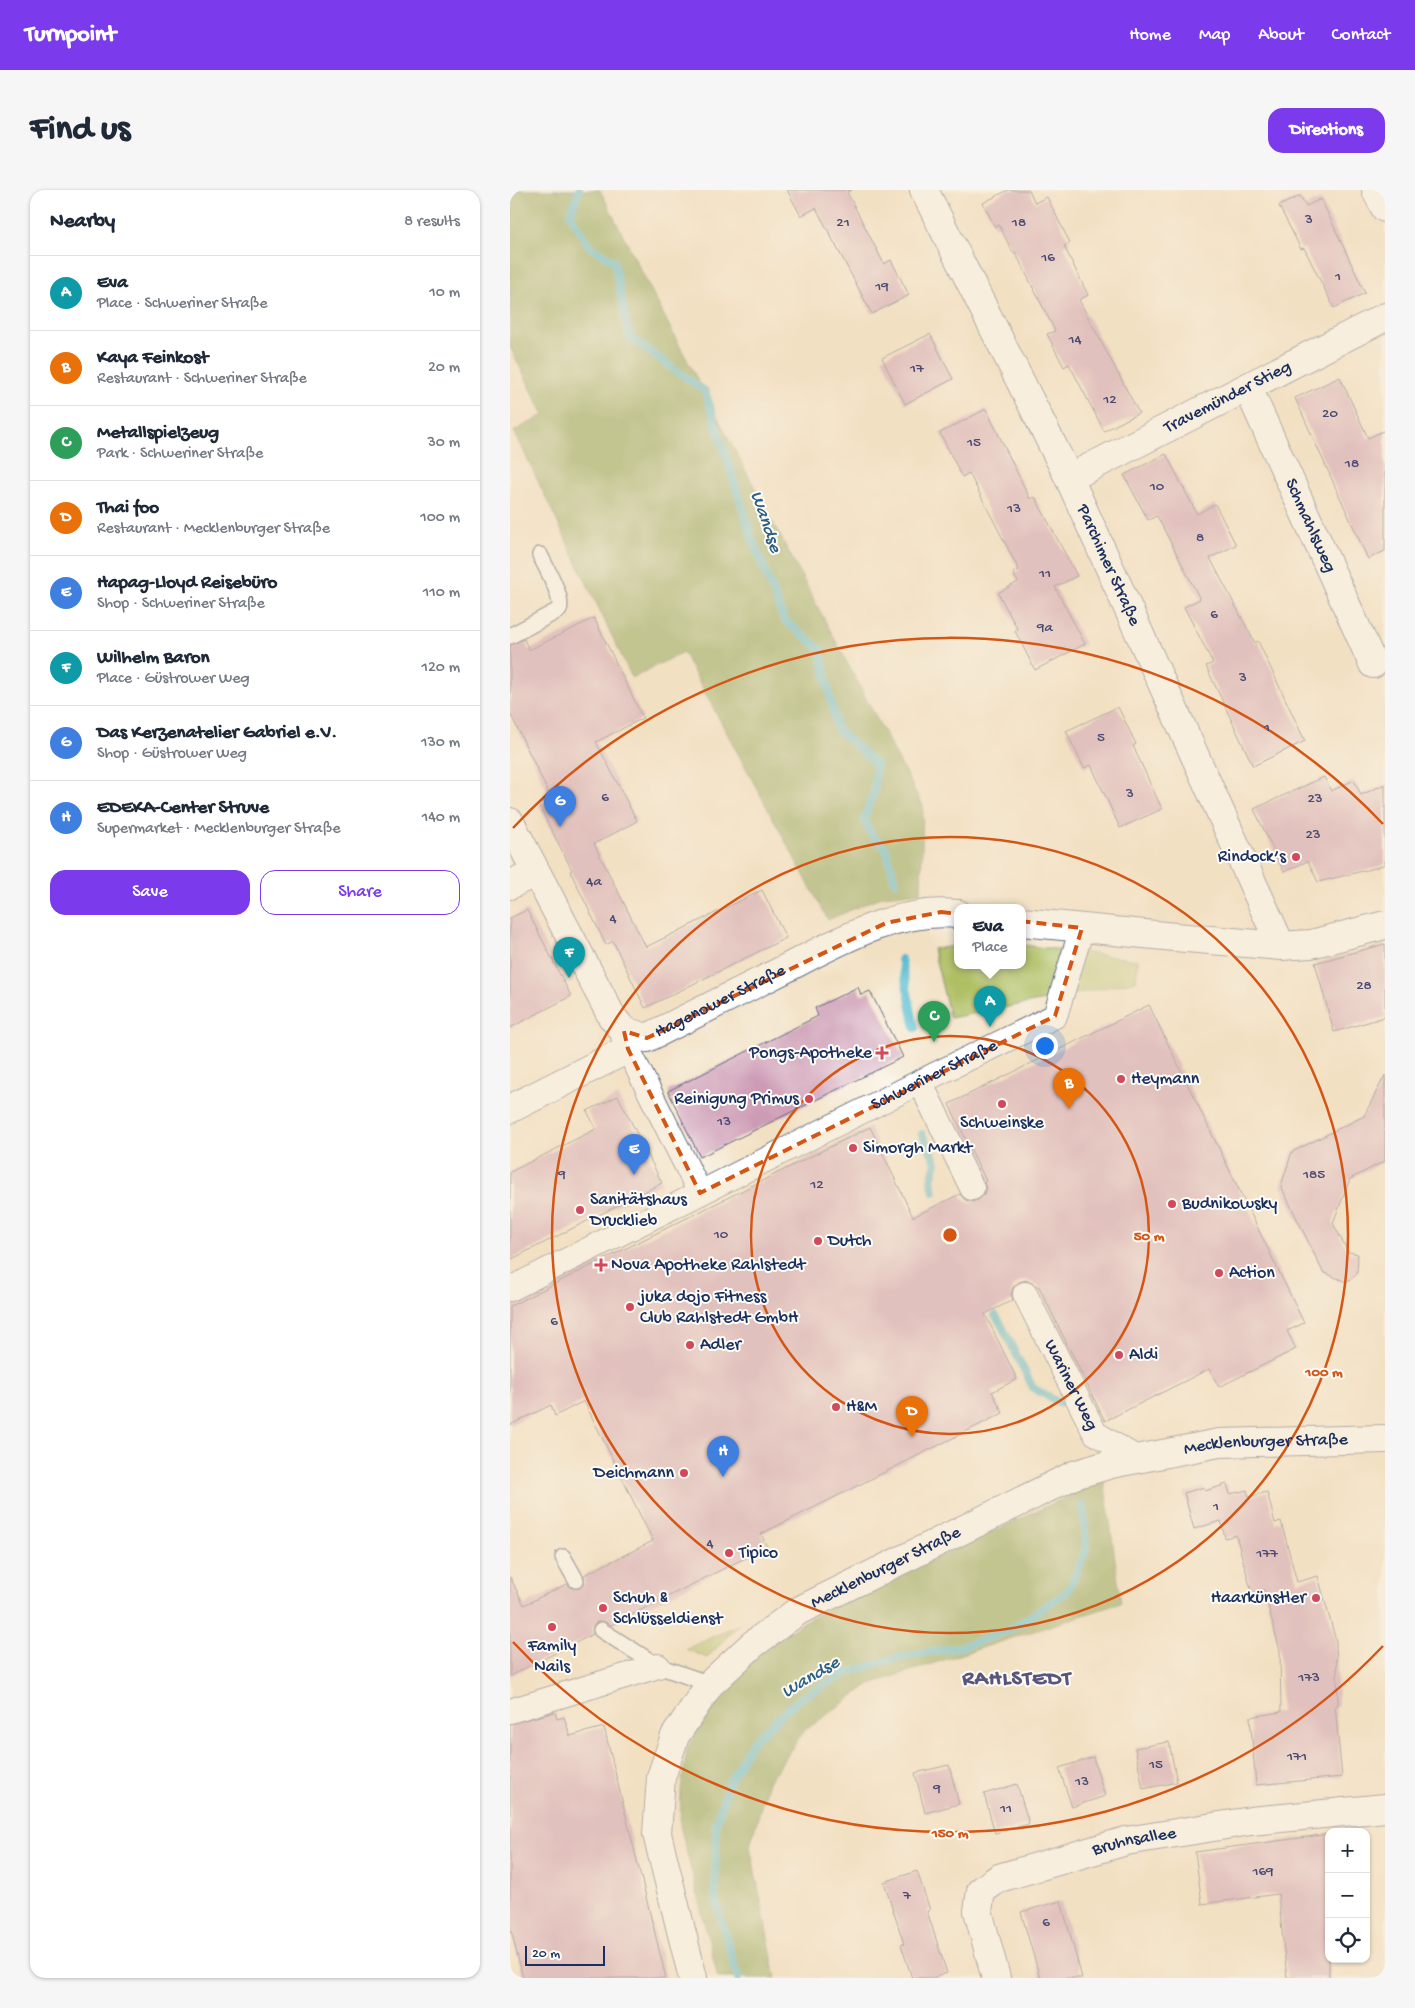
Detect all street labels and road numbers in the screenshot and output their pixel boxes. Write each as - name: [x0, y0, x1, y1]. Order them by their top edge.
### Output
- street label: Travemünder Stieg: [1160, 356, 1295, 439]
- street label: Schmahlsweg: [1280, 475, 1341, 576]
- street label: Parchimer Straße: [1071, 500, 1145, 630]
- street label: Hagenower Straße: [651, 960, 790, 1043]
- street label: Schweriner Straße: [867, 1035, 1002, 1116]
- street label: Wariner Weg: [1039, 1336, 1103, 1434]
- street label: Mecklenburger Straße: [1182, 1429, 1349, 1460]
- street label: Mecklenburger Straße: [807, 1522, 965, 1614]
- street label: Bruhnsallee: [1089, 1823, 1178, 1861]

